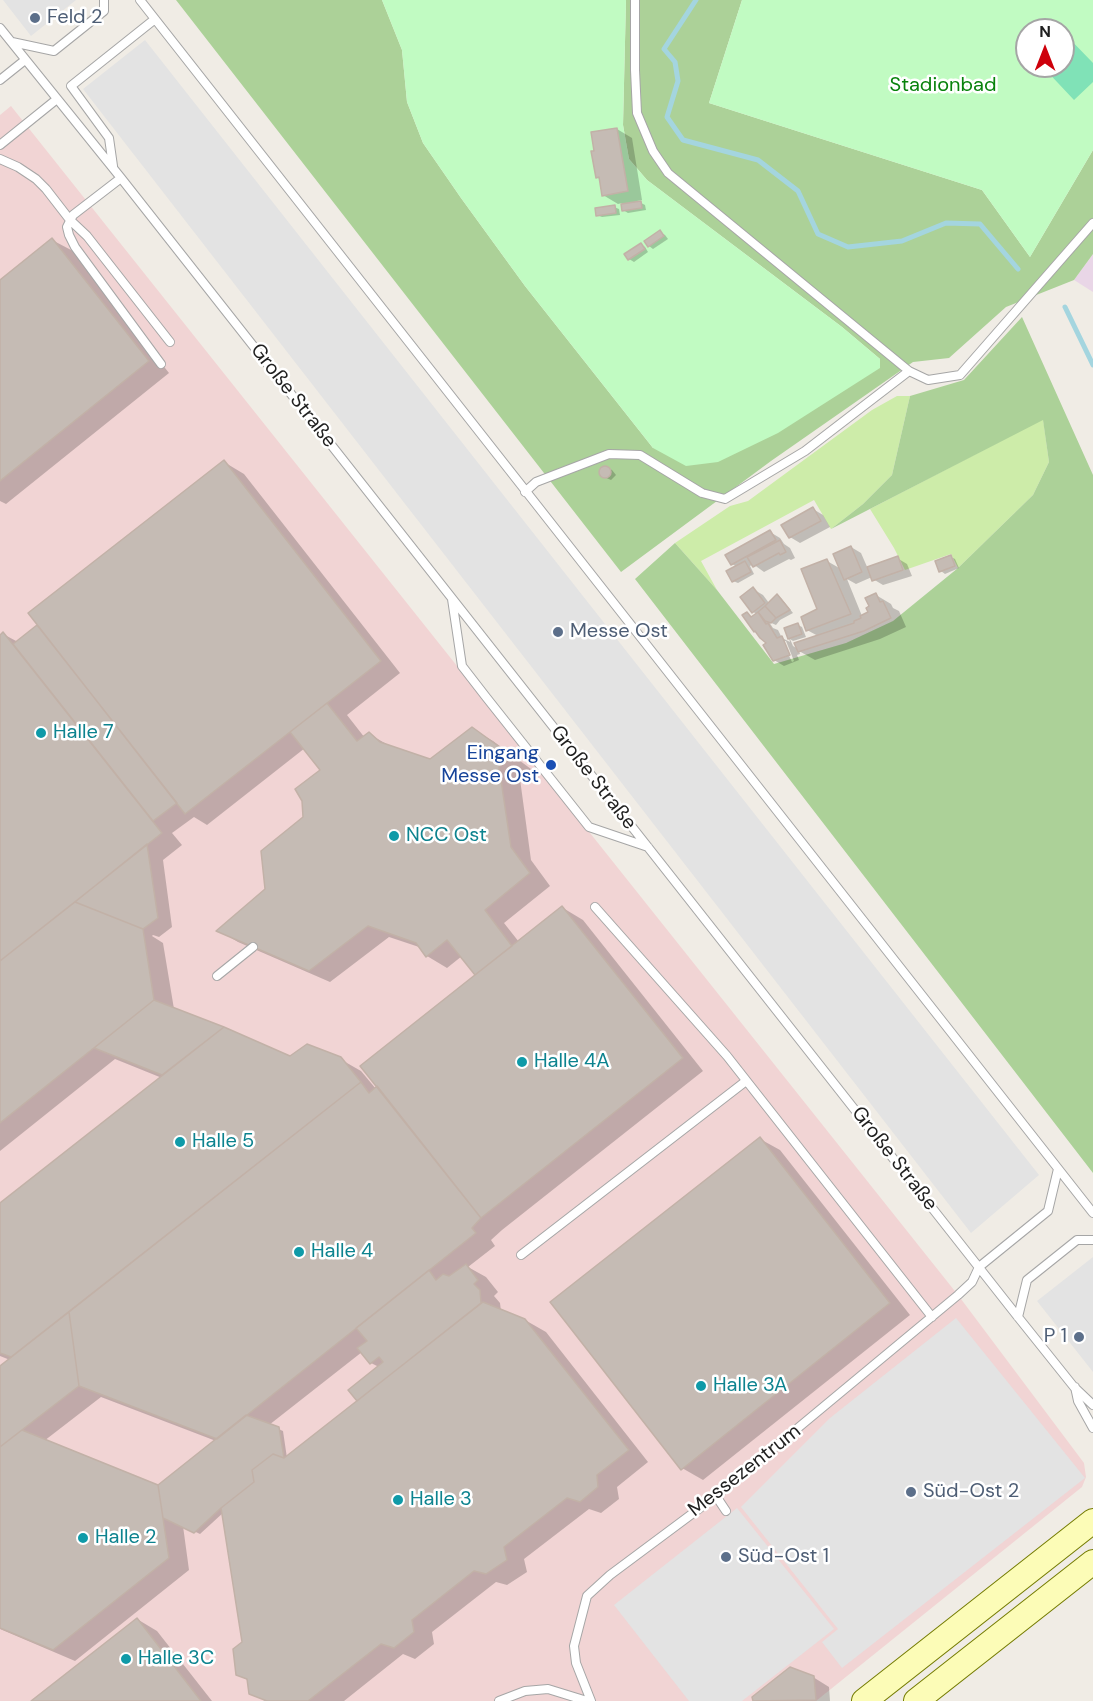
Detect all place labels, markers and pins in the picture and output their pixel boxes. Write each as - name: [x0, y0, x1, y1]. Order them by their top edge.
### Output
- place label: Feld 2: [47, 6, 102, 30]
- marker: Feld 2: [28, 11, 42, 25]
- place label: Messe Ost: [570, 620, 668, 644]
- marker: Messe Ost: [551, 625, 565, 639]
- place label: Halle 7: [53, 721, 114, 745]
- marker: Halle 7: [34, 726, 48, 740]
- place label: Eingang Messe Ost: [441, 742, 539, 789]
- marker: Eingang Messe Ost: [544, 758, 558, 772]
- place label: NCC Ost: [406, 824, 487, 848]
- marker: NCC Ost: [387, 829, 401, 843]
- place label: Halle 4A: [534, 1050, 610, 1074]
- marker: Halle 4A: [515, 1055, 529, 1069]
- place label: Halle 5: [192, 1130, 254, 1154]
- marker: Halle 5: [173, 1135, 187, 1149]
- place label: Halle 4: [311, 1240, 373, 1264]
- marker: Halle 4: [292, 1245, 306, 1259]
- place label: P 1: [1044, 1325, 1067, 1349]
- marker: P 1: [1072, 1330, 1086, 1344]
- place label: Halle 3A: [713, 1374, 787, 1398]
- marker: Halle 3A: [694, 1379, 708, 1393]
- place label: Süd-Ost 2: [923, 1480, 1019, 1504]
- marker: Süd-Ost 2: [904, 1485, 918, 1499]
- place label: Halle 3: [410, 1488, 472, 1512]
- marker: Halle 3: [391, 1493, 405, 1507]
- place label: Halle 2: [95, 1526, 157, 1550]
- marker: Halle 2: [76, 1531, 90, 1545]
- place label: Süd-Ost 1: [738, 1545, 829, 1569]
- marker: Süd-Ost 1: [719, 1550, 733, 1564]
- place label: Halle 3C: [138, 1647, 214, 1671]
- marker: Halle 3C: [119, 1652, 133, 1666]

